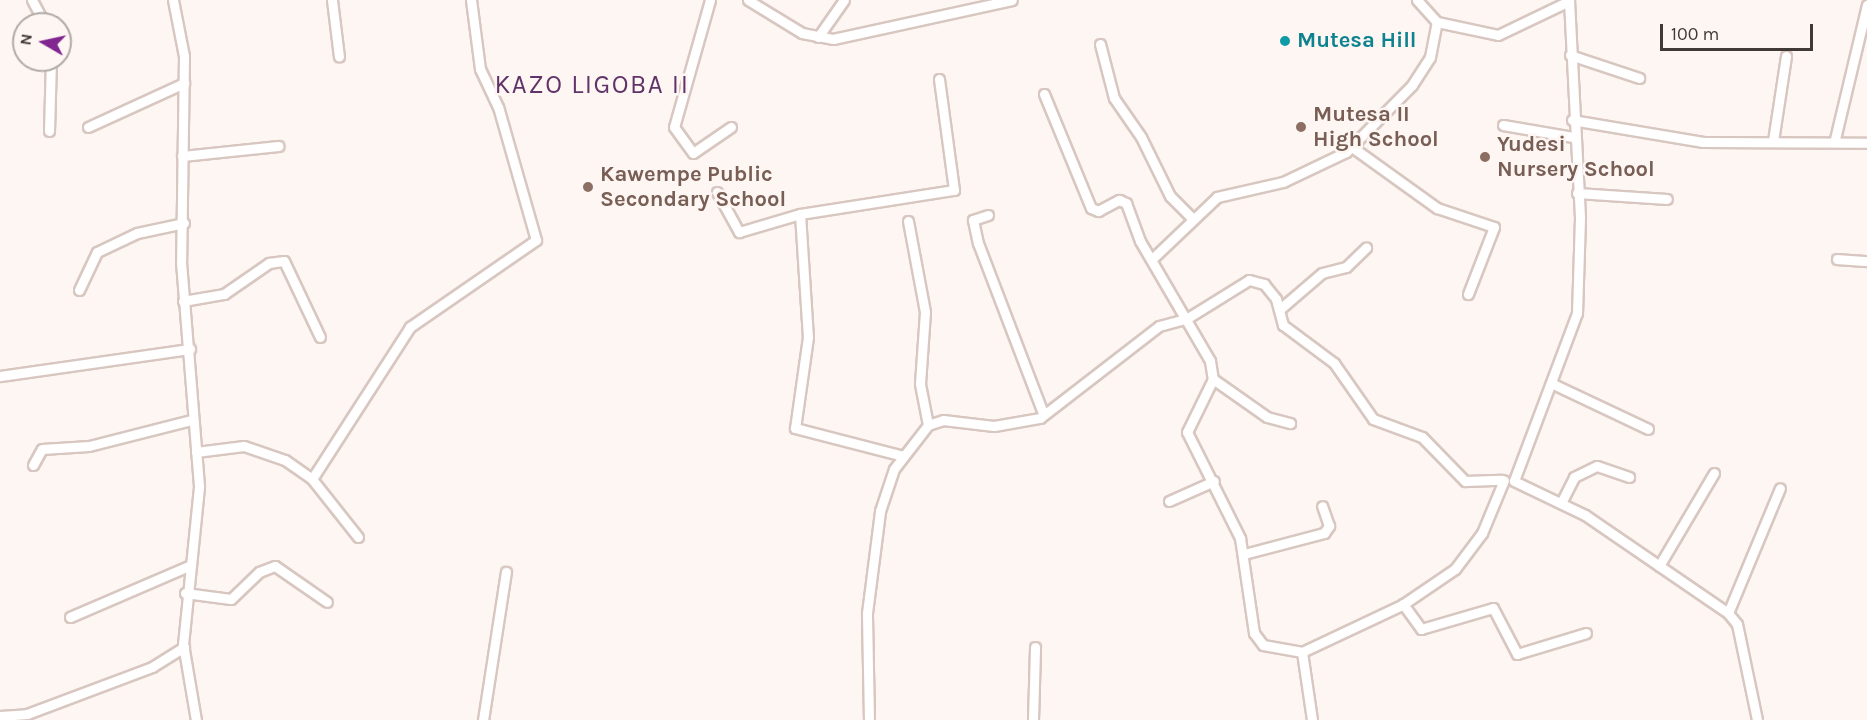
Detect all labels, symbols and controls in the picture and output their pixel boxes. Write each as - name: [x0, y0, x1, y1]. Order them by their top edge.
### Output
- north arrow: [12, 12, 72, 72]
- scale bar: [1663, 12, 1816, 50]
- text: 100 m: [1671, 23, 1719, 45]
- place label: Mutesa Hill: [1297, 28, 1417, 54]
- text: N: [15, 32, 36, 47]
- marker: Mutesa Hill: [1278, 34, 1292, 48]
- district label: KAZO LIGOBA II: [495, 69, 689, 101]
- place label: Mutesa II High School: [1313, 101, 1439, 152]
- marker: Mutesa II High School: [1294, 120, 1308, 134]
- place label: Yudesi Nursery School: [1497, 131, 1655, 182]
- marker: Yudesi Nursery School: [1478, 150, 1492, 164]
- place label: Kawempe Public Secondary School: [600, 161, 786, 212]
- marker: Kawempe Public Secondary School: [581, 180, 595, 194]

